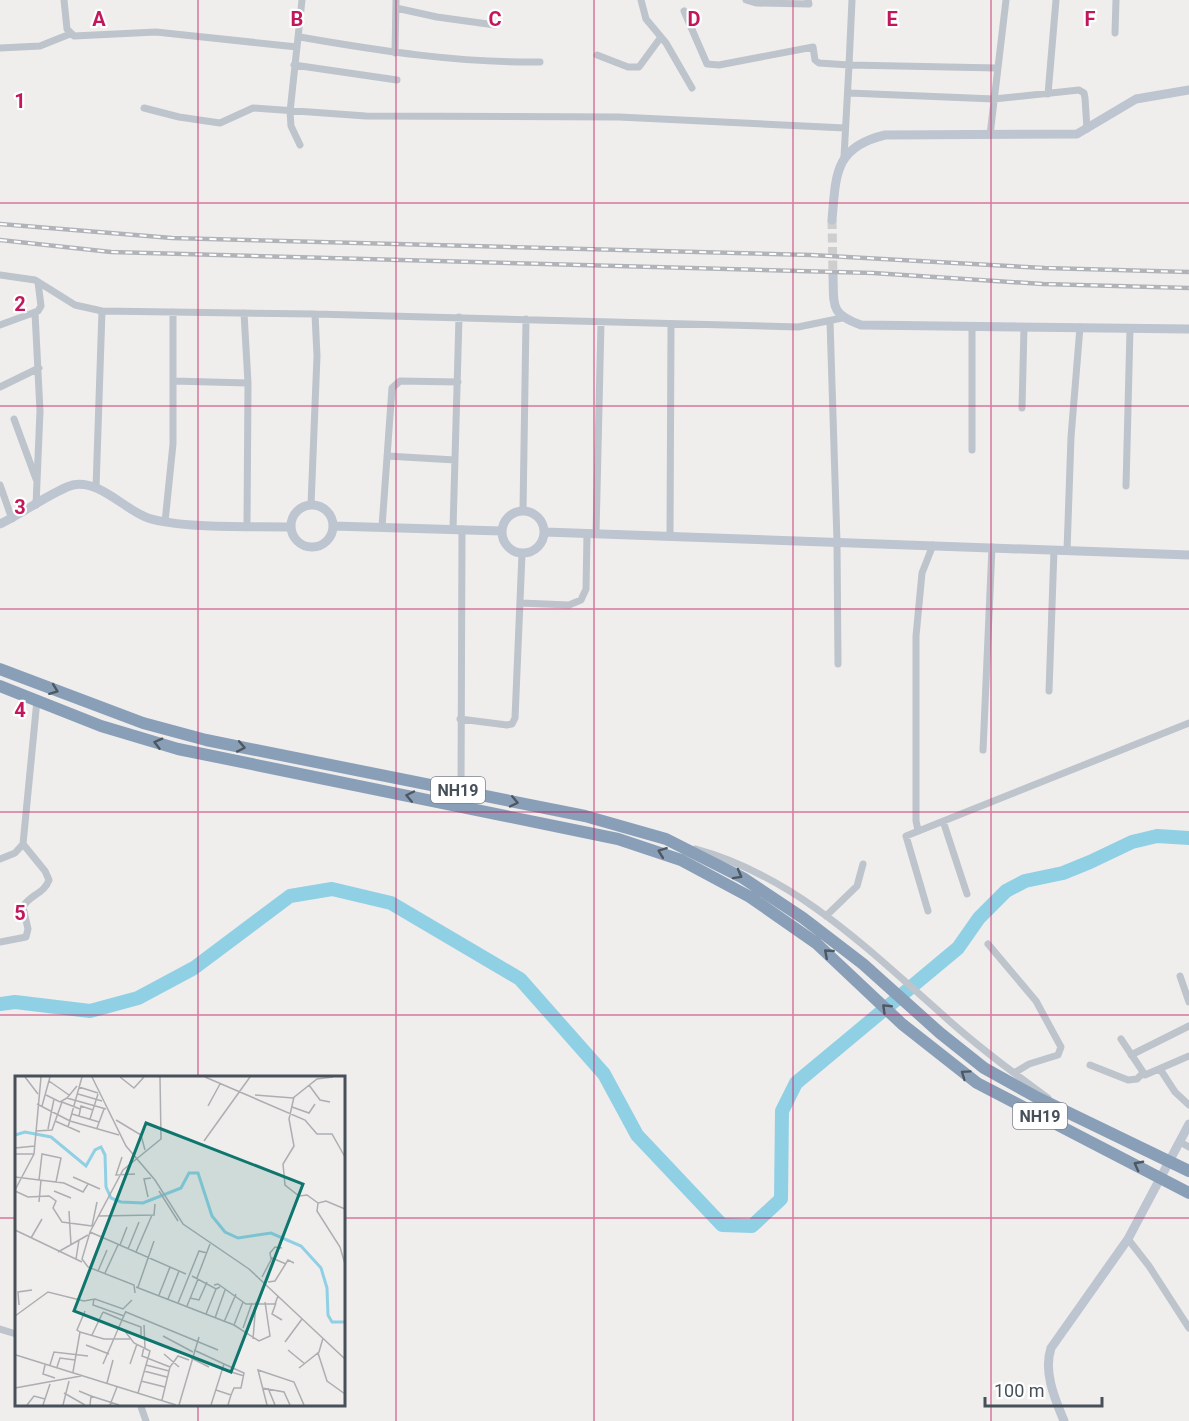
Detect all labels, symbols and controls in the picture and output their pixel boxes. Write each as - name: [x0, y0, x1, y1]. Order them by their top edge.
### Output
- text: A: [92, 7, 106, 31]
- text: B: [291, 7, 303, 31]
- text: C: [488, 7, 502, 31]
- text: D: [688, 7, 701, 31]
- text: E: [886, 7, 898, 31]
- text: F: [1085, 7, 1096, 31]
- text: 1: [14, 89, 26, 113]
- text: 2: [14, 292, 26, 316]
- text: 3: [14, 495, 26, 519]
- one-way arrow: [48, 683, 59, 695]
- text: 4: [14, 698, 26, 722]
- one-way arrow: [153, 738, 163, 751]
- one-way arrow: [235, 740, 245, 753]
- road number: NH19: [431, 777, 485, 803]
- one-way arrow: [406, 790, 416, 803]
- one-way arrow: [509, 795, 519, 808]
- one-way arrow: [657, 847, 668, 859]
- one-way arrow: [732, 868, 742, 880]
- text: 5: [14, 901, 26, 925]
- one-way arrow: [824, 949, 835, 960]
- one-way arrow: [883, 1005, 894, 1016]
- one-way arrow: [961, 1070, 972, 1081]
- inset map: [15, 1076, 345, 1406]
- road number: NH19: [1013, 1103, 1067, 1129]
- one-way arrow: [1133, 1161, 1144, 1172]
- scale bar: [985, 1370, 1102, 1408]
- text: 100 m: [994, 1380, 1045, 1401]

